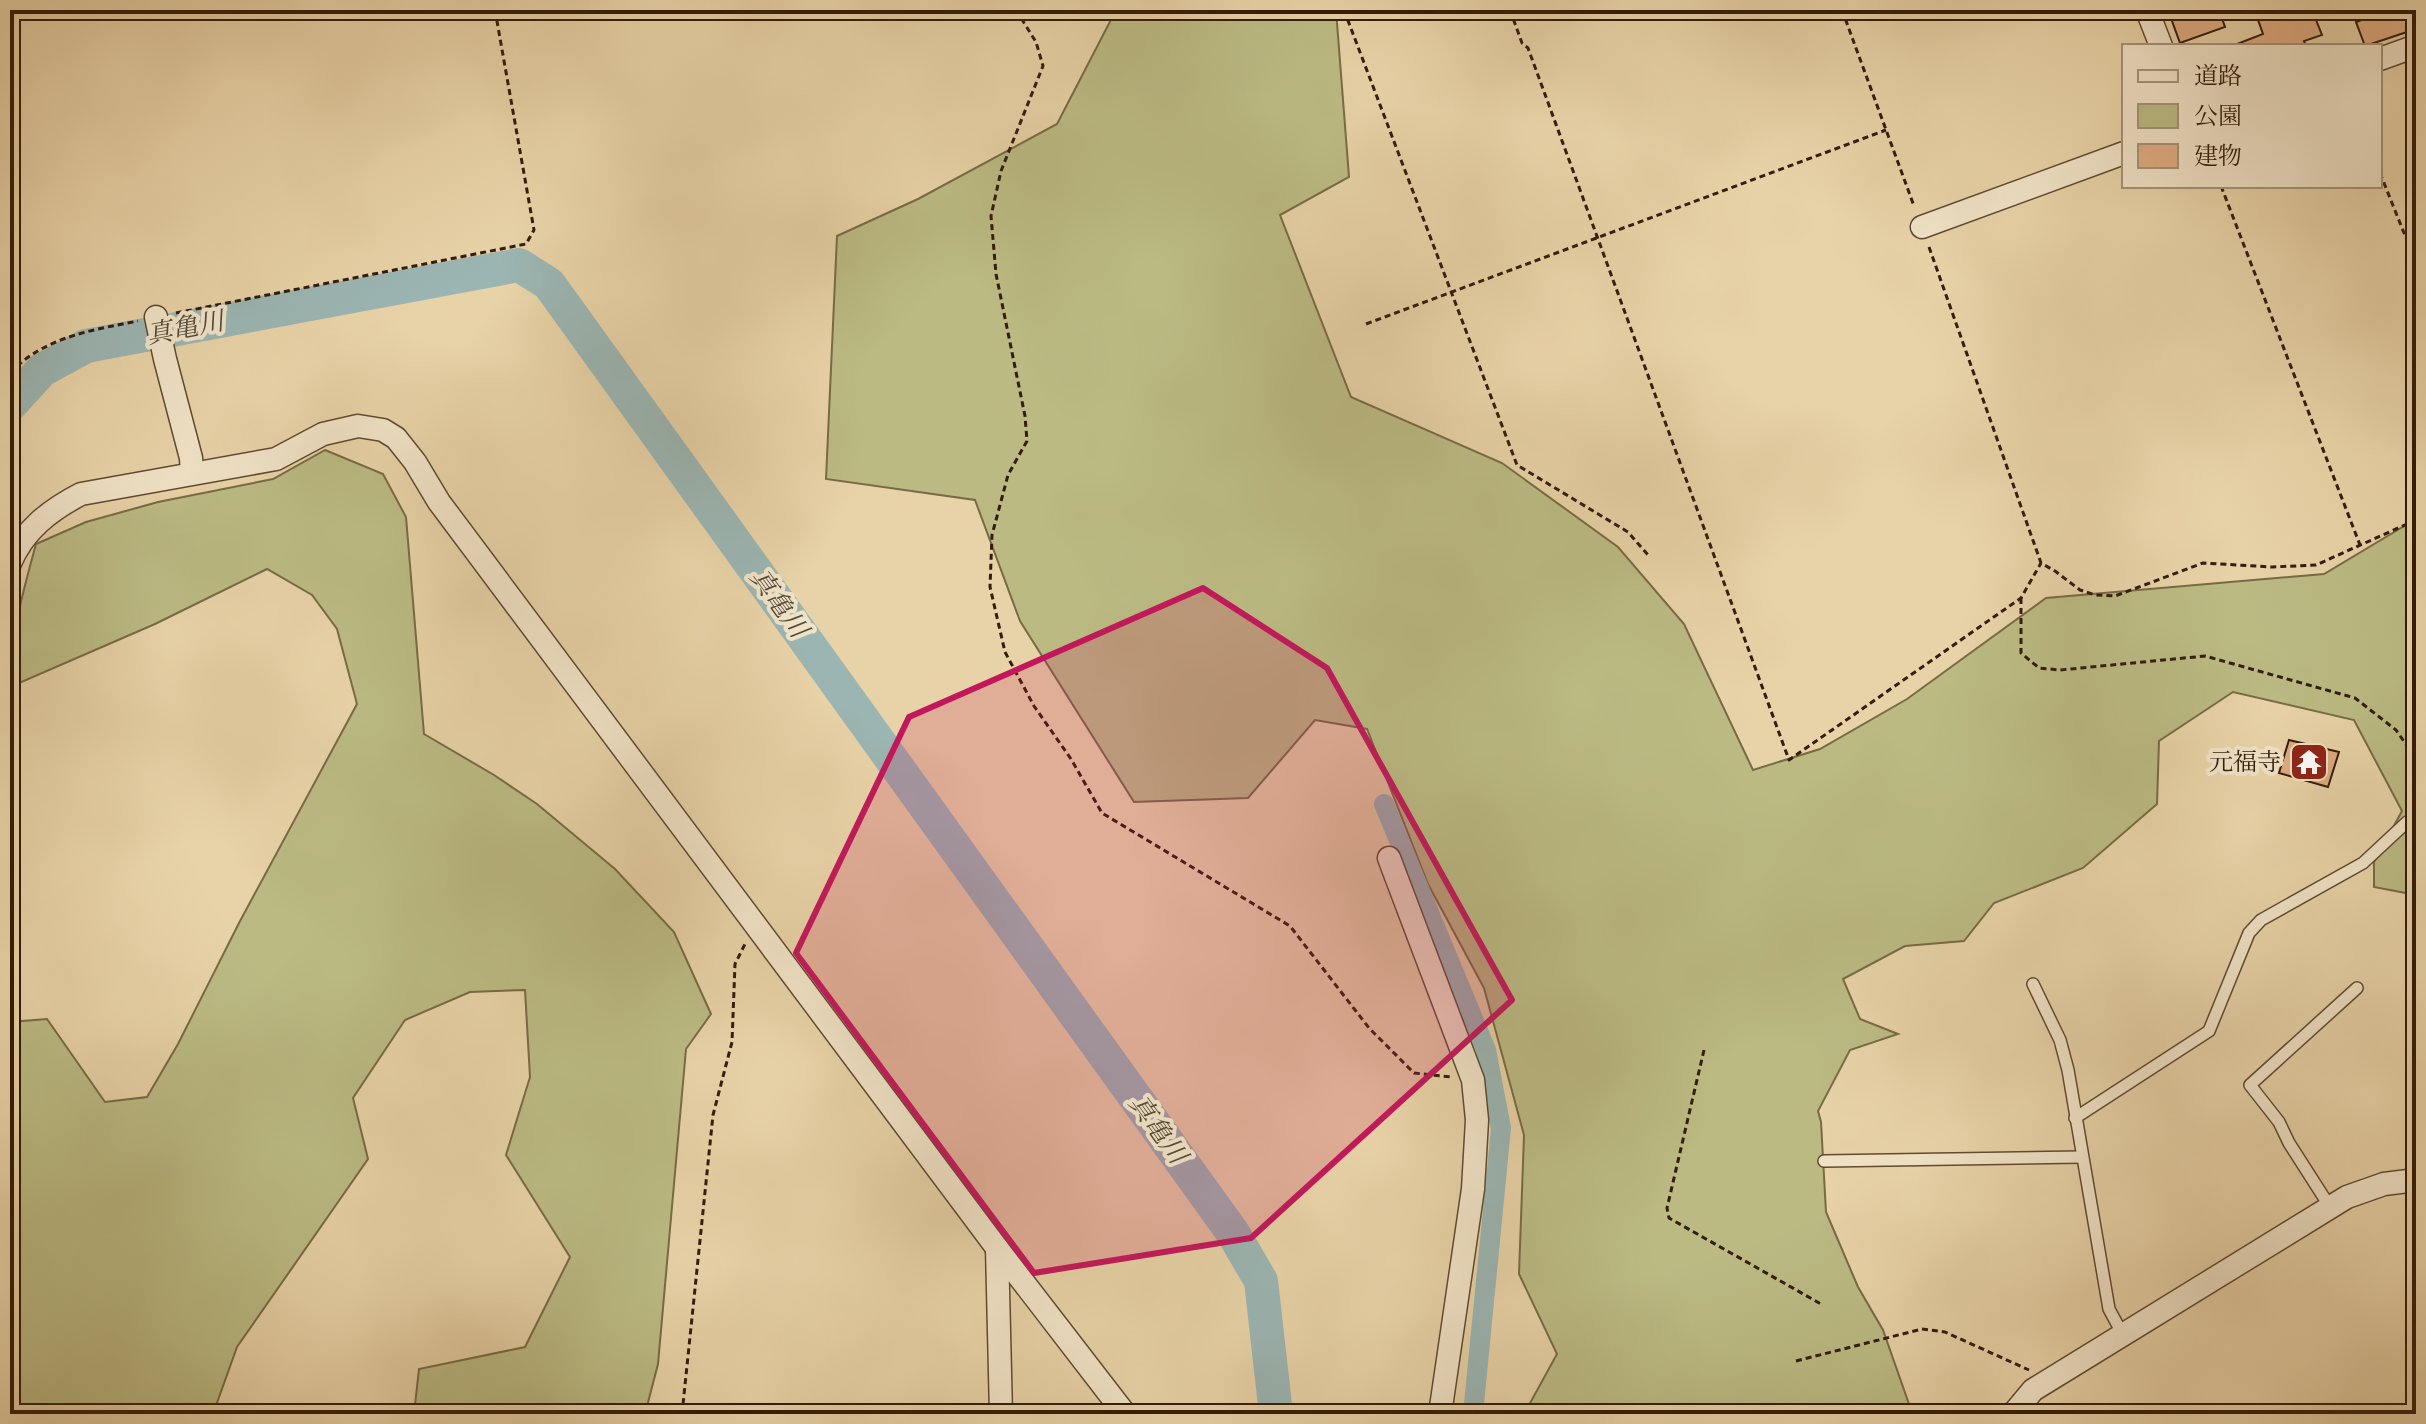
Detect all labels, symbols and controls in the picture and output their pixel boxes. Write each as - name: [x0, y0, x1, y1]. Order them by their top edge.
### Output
- legend: [2122, 44, 2382, 188]
- text: 道路: [2194, 62, 2242, 90]
- text: 公園: [2194, 102, 2242, 130]
- text: 建物: [2194, 142, 2242, 170]
- water label: 真亀川: [144, 305, 229, 351]
- water label: 真亀川: [744, 562, 816, 646]
- temple icon: 元福寺: [2288, 741, 2330, 783]
- place label: 元福寺: [2209, 748, 2281, 776]
- water label: 真亀川: [1123, 1088, 1195, 1172]

